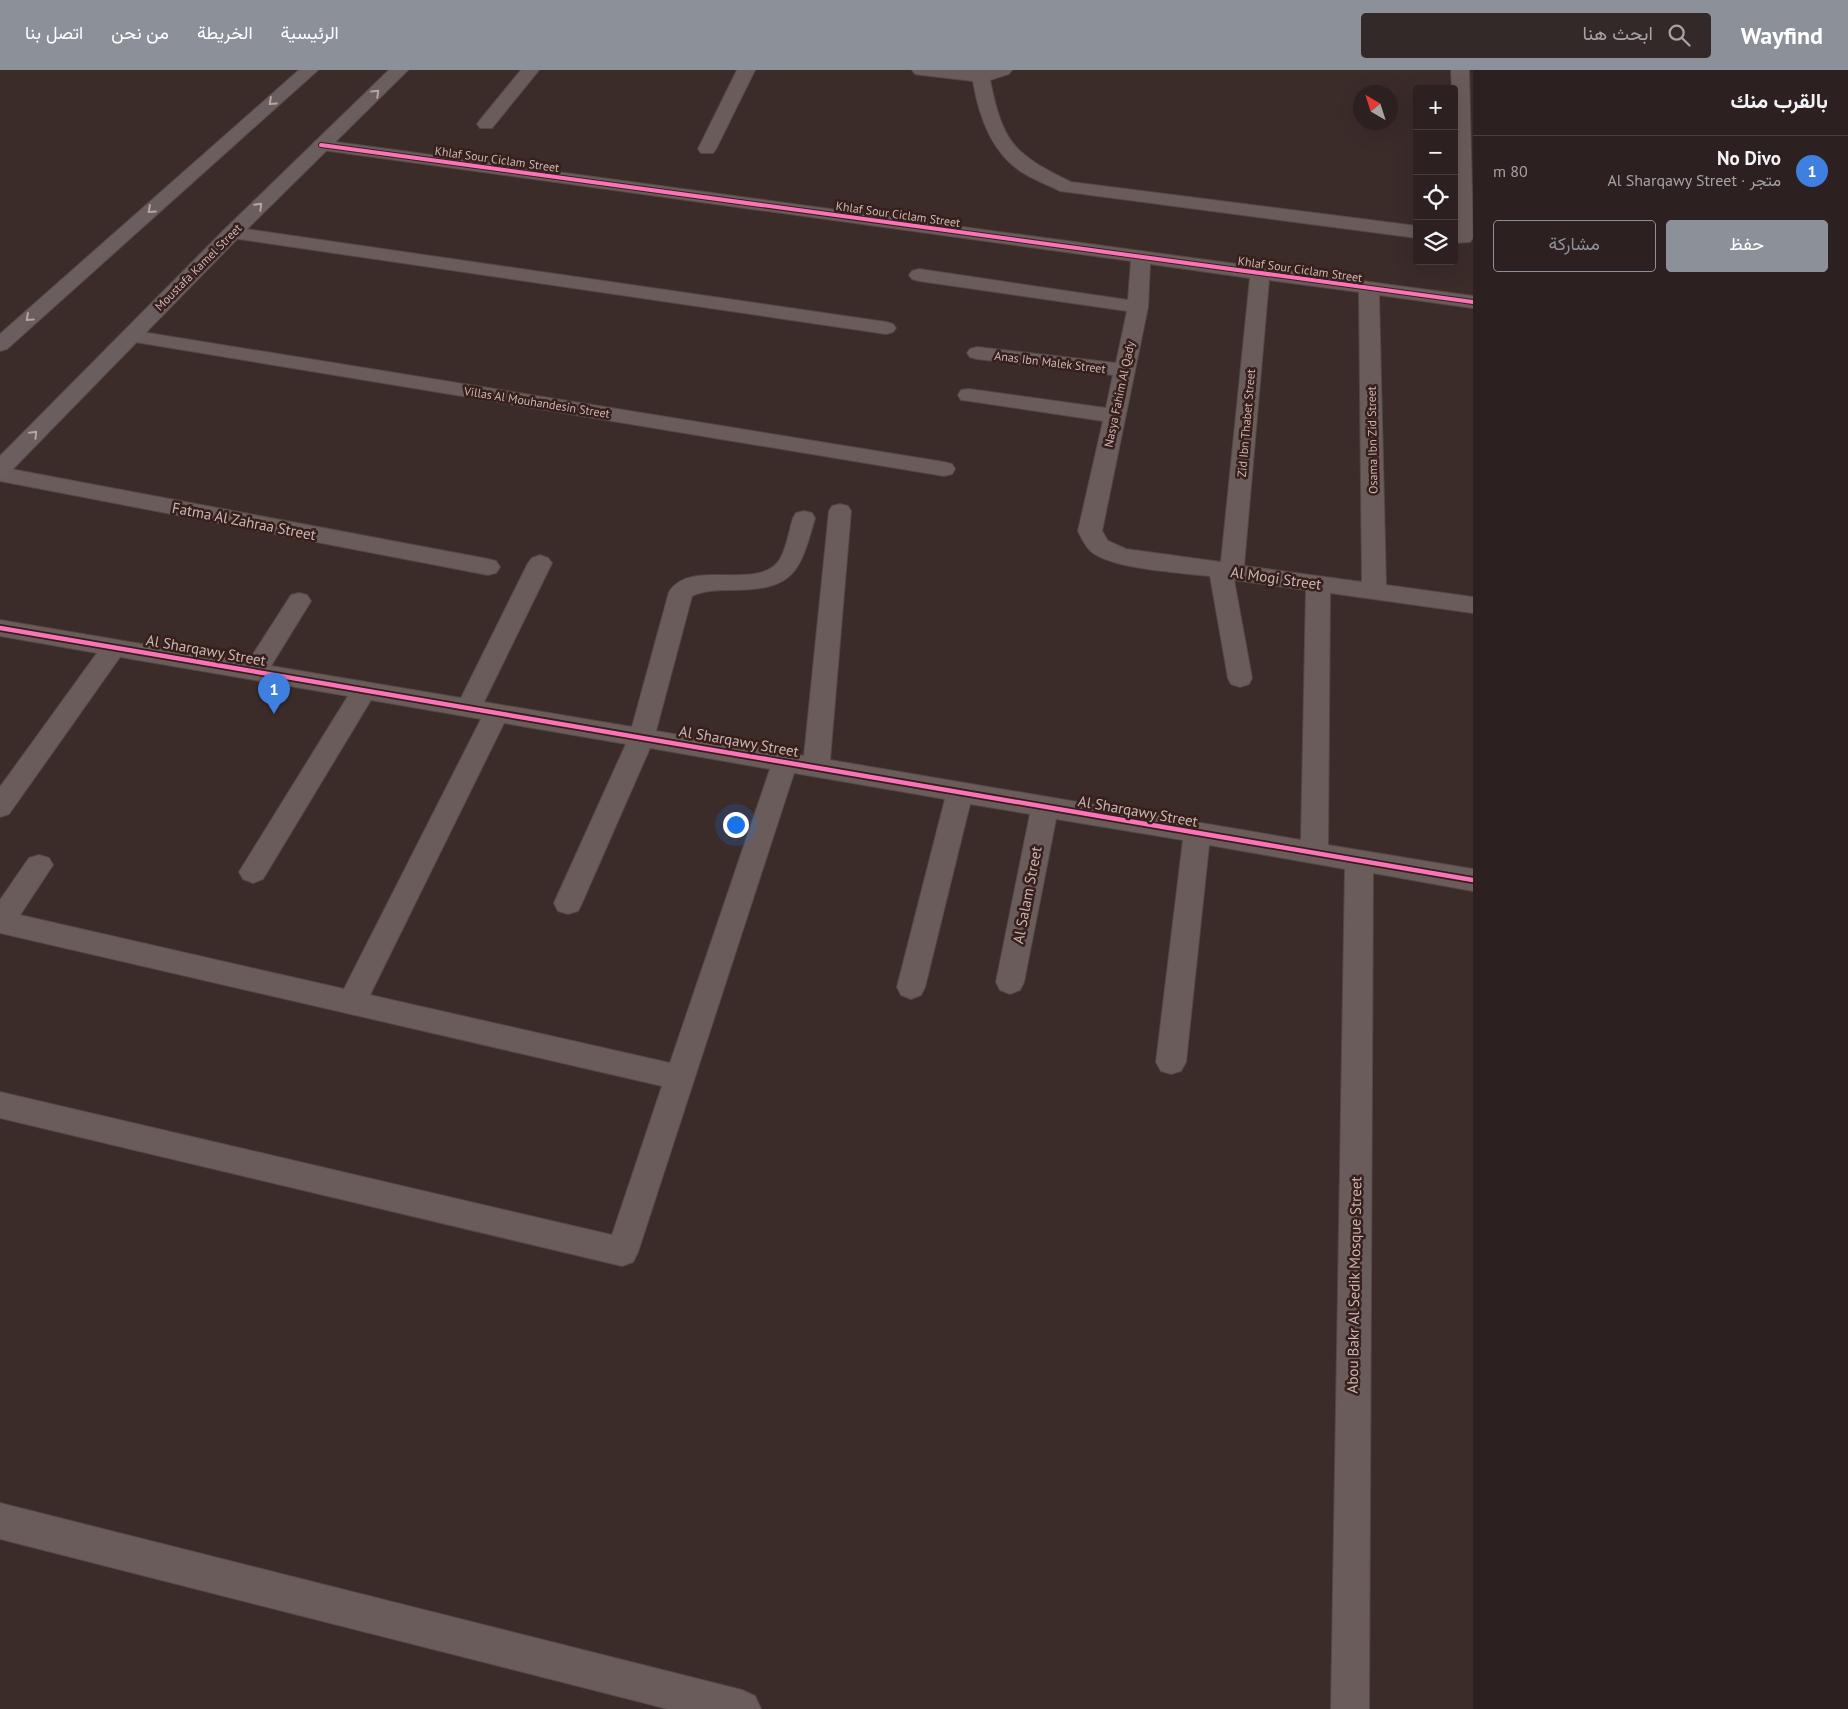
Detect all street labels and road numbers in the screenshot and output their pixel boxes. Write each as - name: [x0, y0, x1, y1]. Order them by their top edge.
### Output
- street label: Khlaf Sour Ciclam Street: [434, 143, 560, 175]
- street label: Khlaf Sour Ciclam Street: [835, 198, 961, 230]
- street label: Moustafa Kamel Street: [151, 220, 245, 314]
- street label: Khlaf Sour Ciclam Street: [1237, 253, 1363, 285]
- street label: Nasya Fahim Al Qady: [1100, 339, 1138, 449]
- street label: Anas Ibn Malek Street: [994, 348, 1106, 376]
- street label: Zid Ibn Thabet Street: [1234, 368, 1258, 478]
- street label: Villas Al Mouhandesin Street: [462, 383, 611, 421]
- street label: Osama Ibn Zid Street: [1364, 386, 1380, 494]
- street label: Fatma Al Zahraa Street: [171, 498, 317, 544]
- street label: Al Mogi Street: [1229, 562, 1323, 594]
- street label: Al Sharqawy Street: [145, 630, 267, 670]
- street label: Al Sharqawy Street: [678, 721, 800, 761]
- street label: Al Sharqawy Street: [1077, 791, 1199, 831]
- street label: Al Salam Street: [1008, 845, 1046, 945]
- street label: Abou Bakr Al Sedik Mosque Street: [1343, 1176, 1365, 1394]

